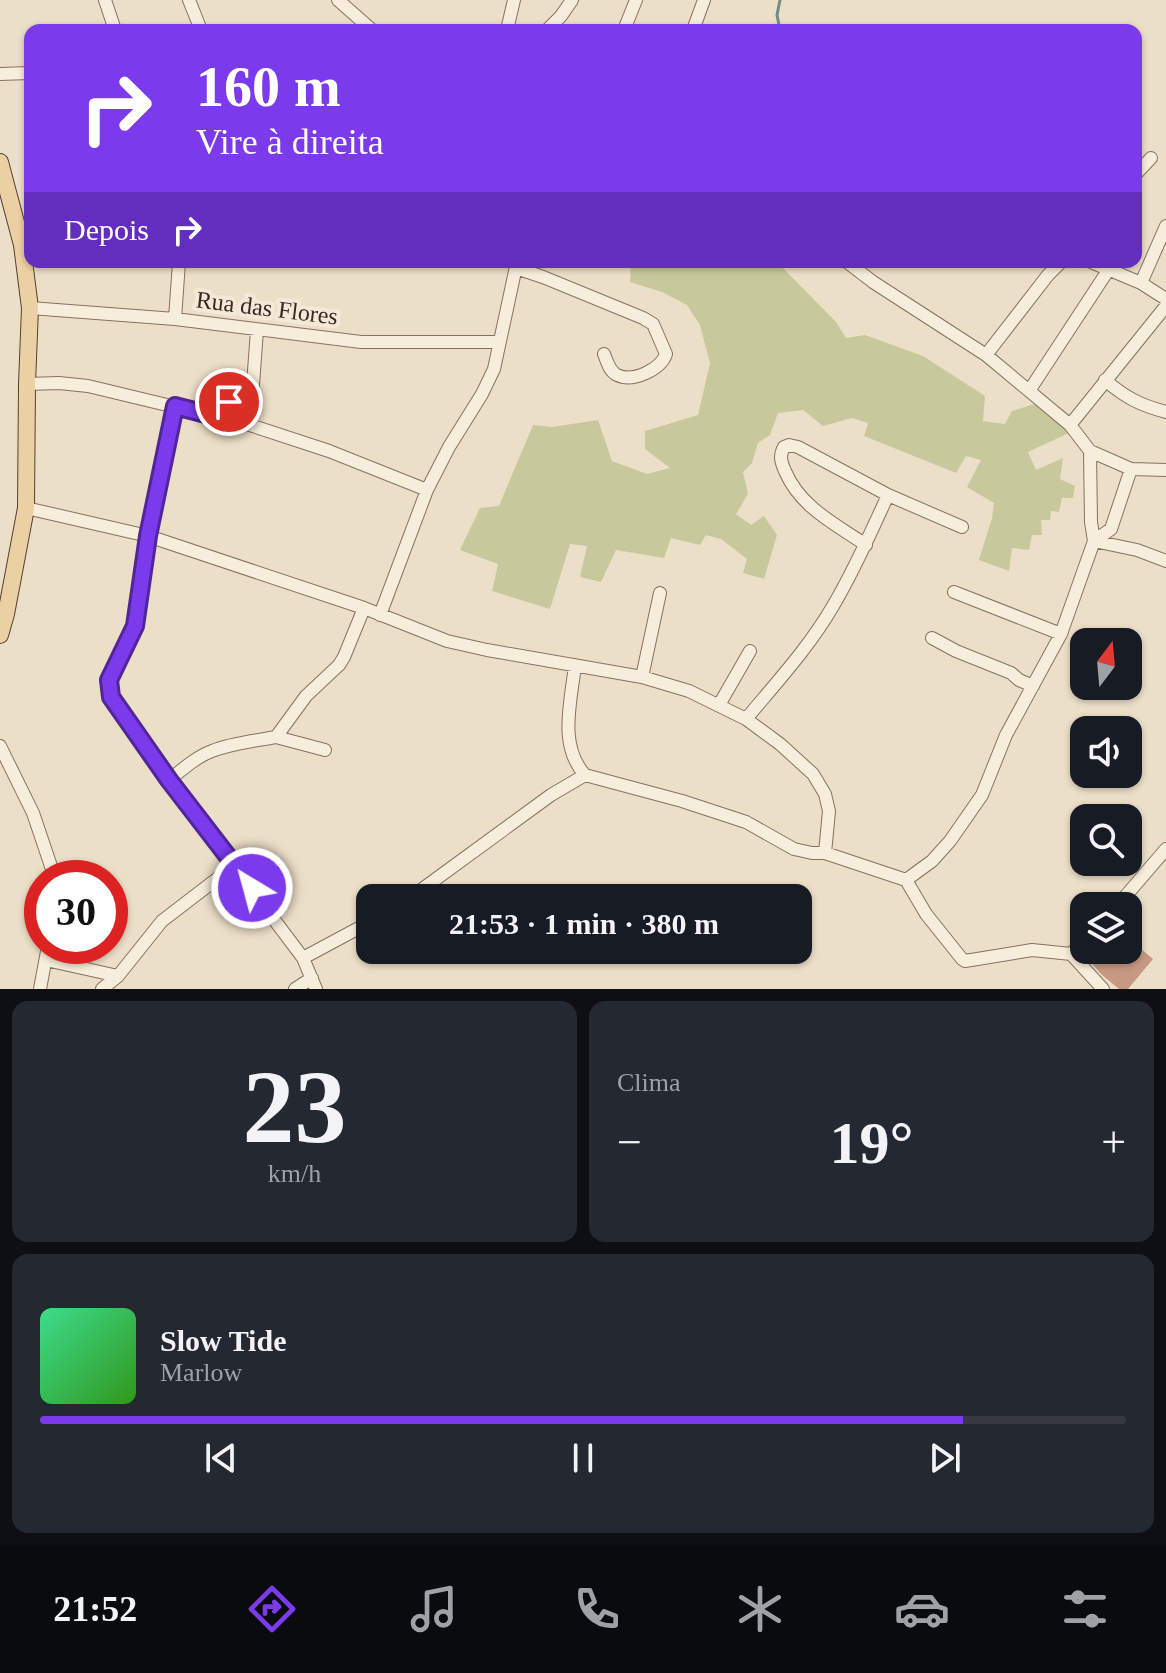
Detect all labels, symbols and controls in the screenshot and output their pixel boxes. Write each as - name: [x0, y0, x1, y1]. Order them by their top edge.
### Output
- icon: right: [64, 56, 168, 160]
- text: 160 m: [196, 56, 341, 118]
- text: Vire à direita: [196, 122, 384, 162]
- icon: right: [165, 208, 209, 252]
- text: Depois: [64, 213, 149, 246]
- street label: Rua das Flores: [195, 286, 339, 330]
- pin: [195, 368, 263, 436]
- icon: arrive: [207, 380, 251, 424]
- north arrow: [1070, 628, 1142, 700]
- map controls: [1070, 628, 1142, 964]
- button: sound: [1070, 716, 1142, 788]
- button: search: [1070, 804, 1142, 876]
- position arrow: [210, 846, 294, 930]
- speed limit sign: 30: [24, 860, 128, 964]
- button: layers: [1070, 892, 1142, 964]
- text: 21:53 · 1 min · 380 m: [449, 907, 719, 940]
- text: 23: [243, 1049, 347, 1164]
- text: Clima: [617, 1068, 681, 1097]
- text: 19°: [830, 1110, 914, 1176]
- text: −: [617, 1118, 642, 1167]
- text: +: [1101, 1118, 1126, 1167]
- text: km/h: [268, 1159, 321, 1188]
- text: Slow Tide: [160, 1324, 286, 1357]
- text: Marlow: [160, 1358, 242, 1387]
- icon: previous: [199, 1436, 243, 1480]
- icon: pause: [561, 1436, 605, 1480]
- icon: next: [923, 1436, 967, 1480]
- icon: directions: [244, 1581, 300, 1637]
- icon: music: [406, 1581, 462, 1637]
- icon: phone: [569, 1581, 625, 1637]
- icon: climate: [732, 1581, 788, 1637]
- icon: car: [894, 1581, 950, 1637]
- icon: filters: [1057, 1581, 1113, 1637]
- text: 21:52: [53, 1589, 137, 1629]

